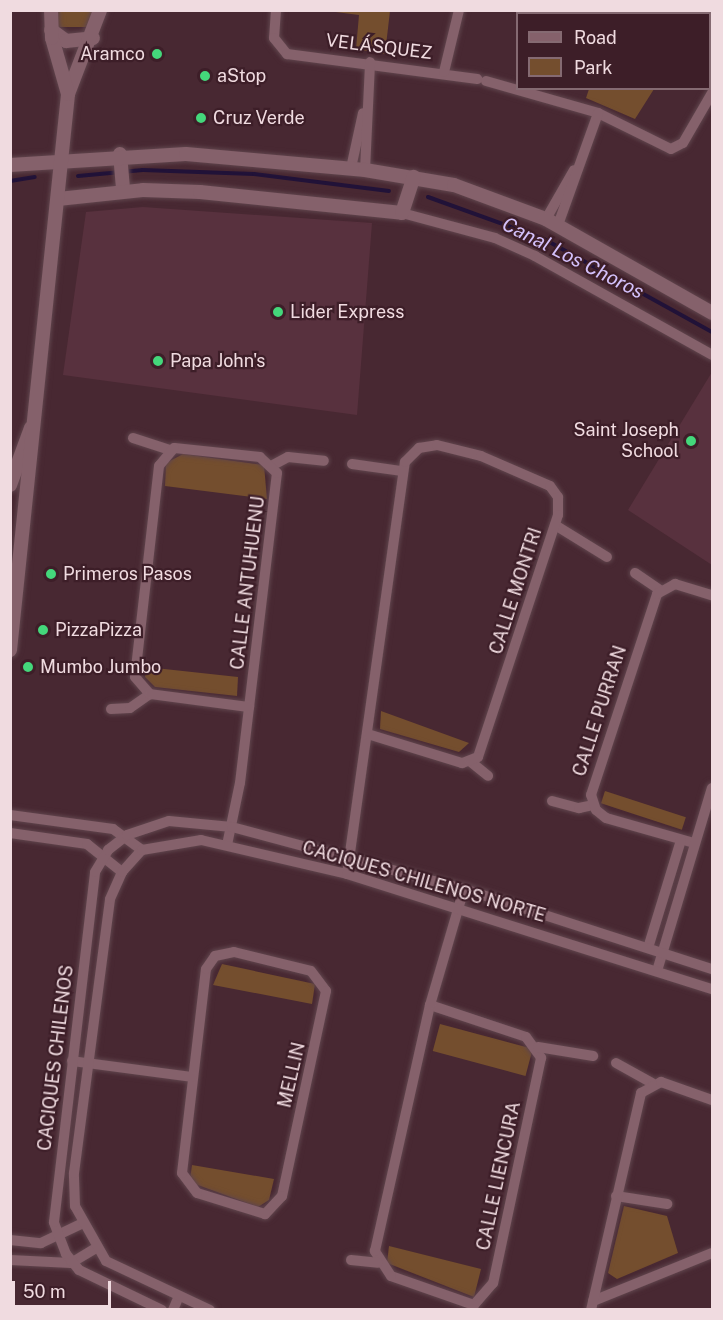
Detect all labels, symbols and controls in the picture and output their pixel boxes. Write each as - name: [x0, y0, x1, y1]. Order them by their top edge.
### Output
- legend: [516, 12, 711, 90]
- text: Road: [574, 27, 617, 48]
- street label: VELÁSQUEZ: [325, 30, 433, 64]
- place label: Aramco: [80, 43, 145, 65]
- marker: Aramco: [150, 47, 164, 61]
- text: Park: [574, 57, 612, 78]
- place label: aStop: [217, 65, 266, 87]
- marker: aStop: [198, 69, 212, 83]
- place label: Cruz Verde: [213, 107, 305, 129]
- marker: Cruz Verde: [194, 111, 208, 125]
- water label: Canal Los Choros: [498, 212, 648, 304]
- place label: Lider Express: [290, 301, 404, 323]
- marker: Lider Express: [271, 305, 285, 319]
- place label: Papa John's: [170, 350, 265, 372]
- marker: Papa John's: [151, 354, 165, 368]
- place label: Saint Joseph School: [574, 420, 679, 462]
- marker: Saint Joseph School: [684, 434, 698, 448]
- street label: CALLE ANTUHUENU: [227, 495, 269, 671]
- street label: CALLE MONTRI: [485, 525, 547, 657]
- place label: Primeros Pasos: [63, 563, 192, 585]
- marker: Primeros Pasos: [44, 567, 58, 581]
- place label: PizzaPizza: [55, 619, 142, 641]
- marker: PizzaPizza: [36, 623, 50, 637]
- street label: CALLE PURRAN: [569, 643, 631, 779]
- place label: Mumbo Jumbo: [40, 656, 161, 678]
- marker: Mumbo Jumbo: [21, 660, 35, 674]
- street label: CACIQUES CHILENOS NORTE: [300, 837, 548, 927]
- street label: CACIQUES CHILENOS: [34, 964, 78, 1152]
- street label: MELLIN: [274, 1040, 310, 1110]
- street label: CALLE LIENCURA: [473, 1100, 525, 1252]
- scale bar: [15, 1269, 114, 1307]
- text: 50 m: [23, 1281, 66, 1302]

